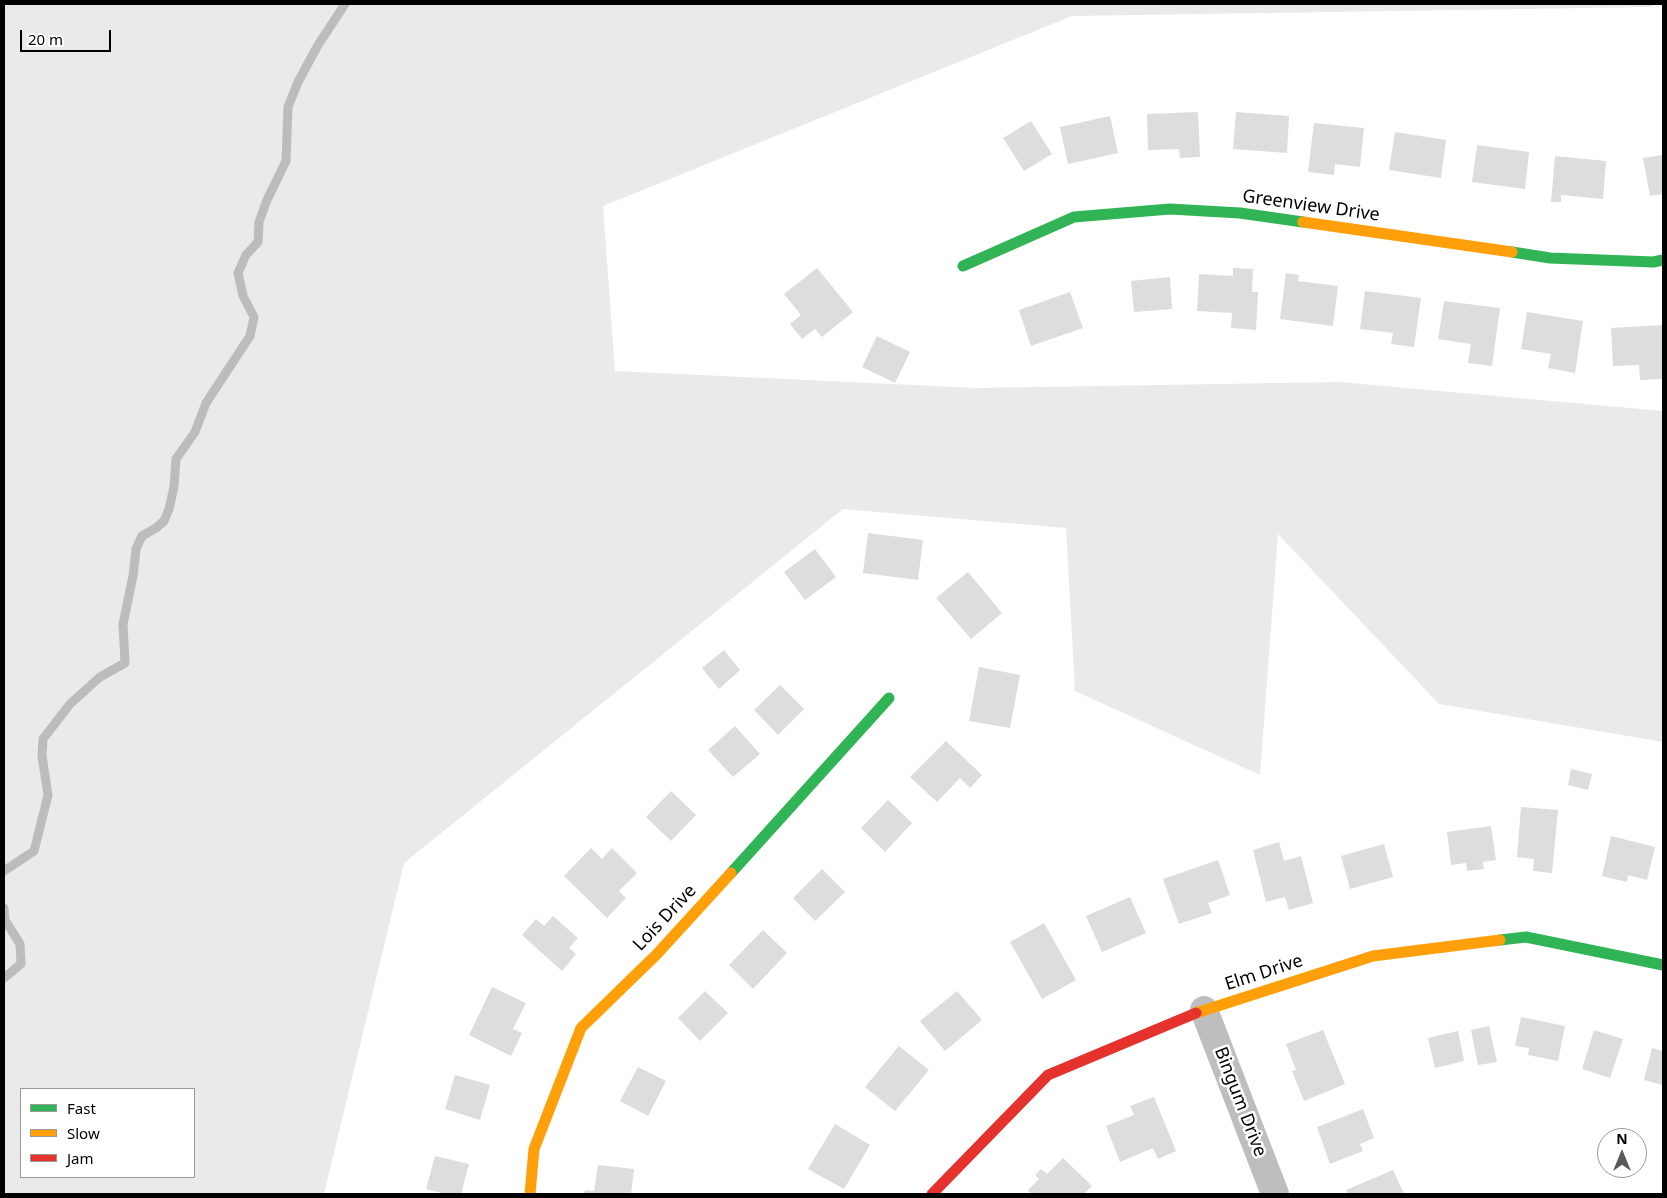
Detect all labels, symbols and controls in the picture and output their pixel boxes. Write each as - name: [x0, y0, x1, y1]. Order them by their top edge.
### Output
- scale bar: [22, 20, 114, 52]
- text: 20 m: [28, 29, 63, 49]
- street label: Greenview Drive: [1241, 186, 1381, 226]
- street label: Lois Drive: [629, 880, 701, 956]
- street label: Elm Drive: [1222, 950, 1306, 996]
- street label: Bingum Drive: [1209, 1044, 1271, 1160]
- legend: [20, 1088, 195, 1178]
- text: Fast: [67, 1098, 96, 1118]
- text: Slow: [67, 1123, 100, 1143]
- north arrow: [1597, 1128, 1647, 1178]
- text: N: [1616, 1129, 1628, 1148]
- text: Jam: [67, 1148, 94, 1168]

